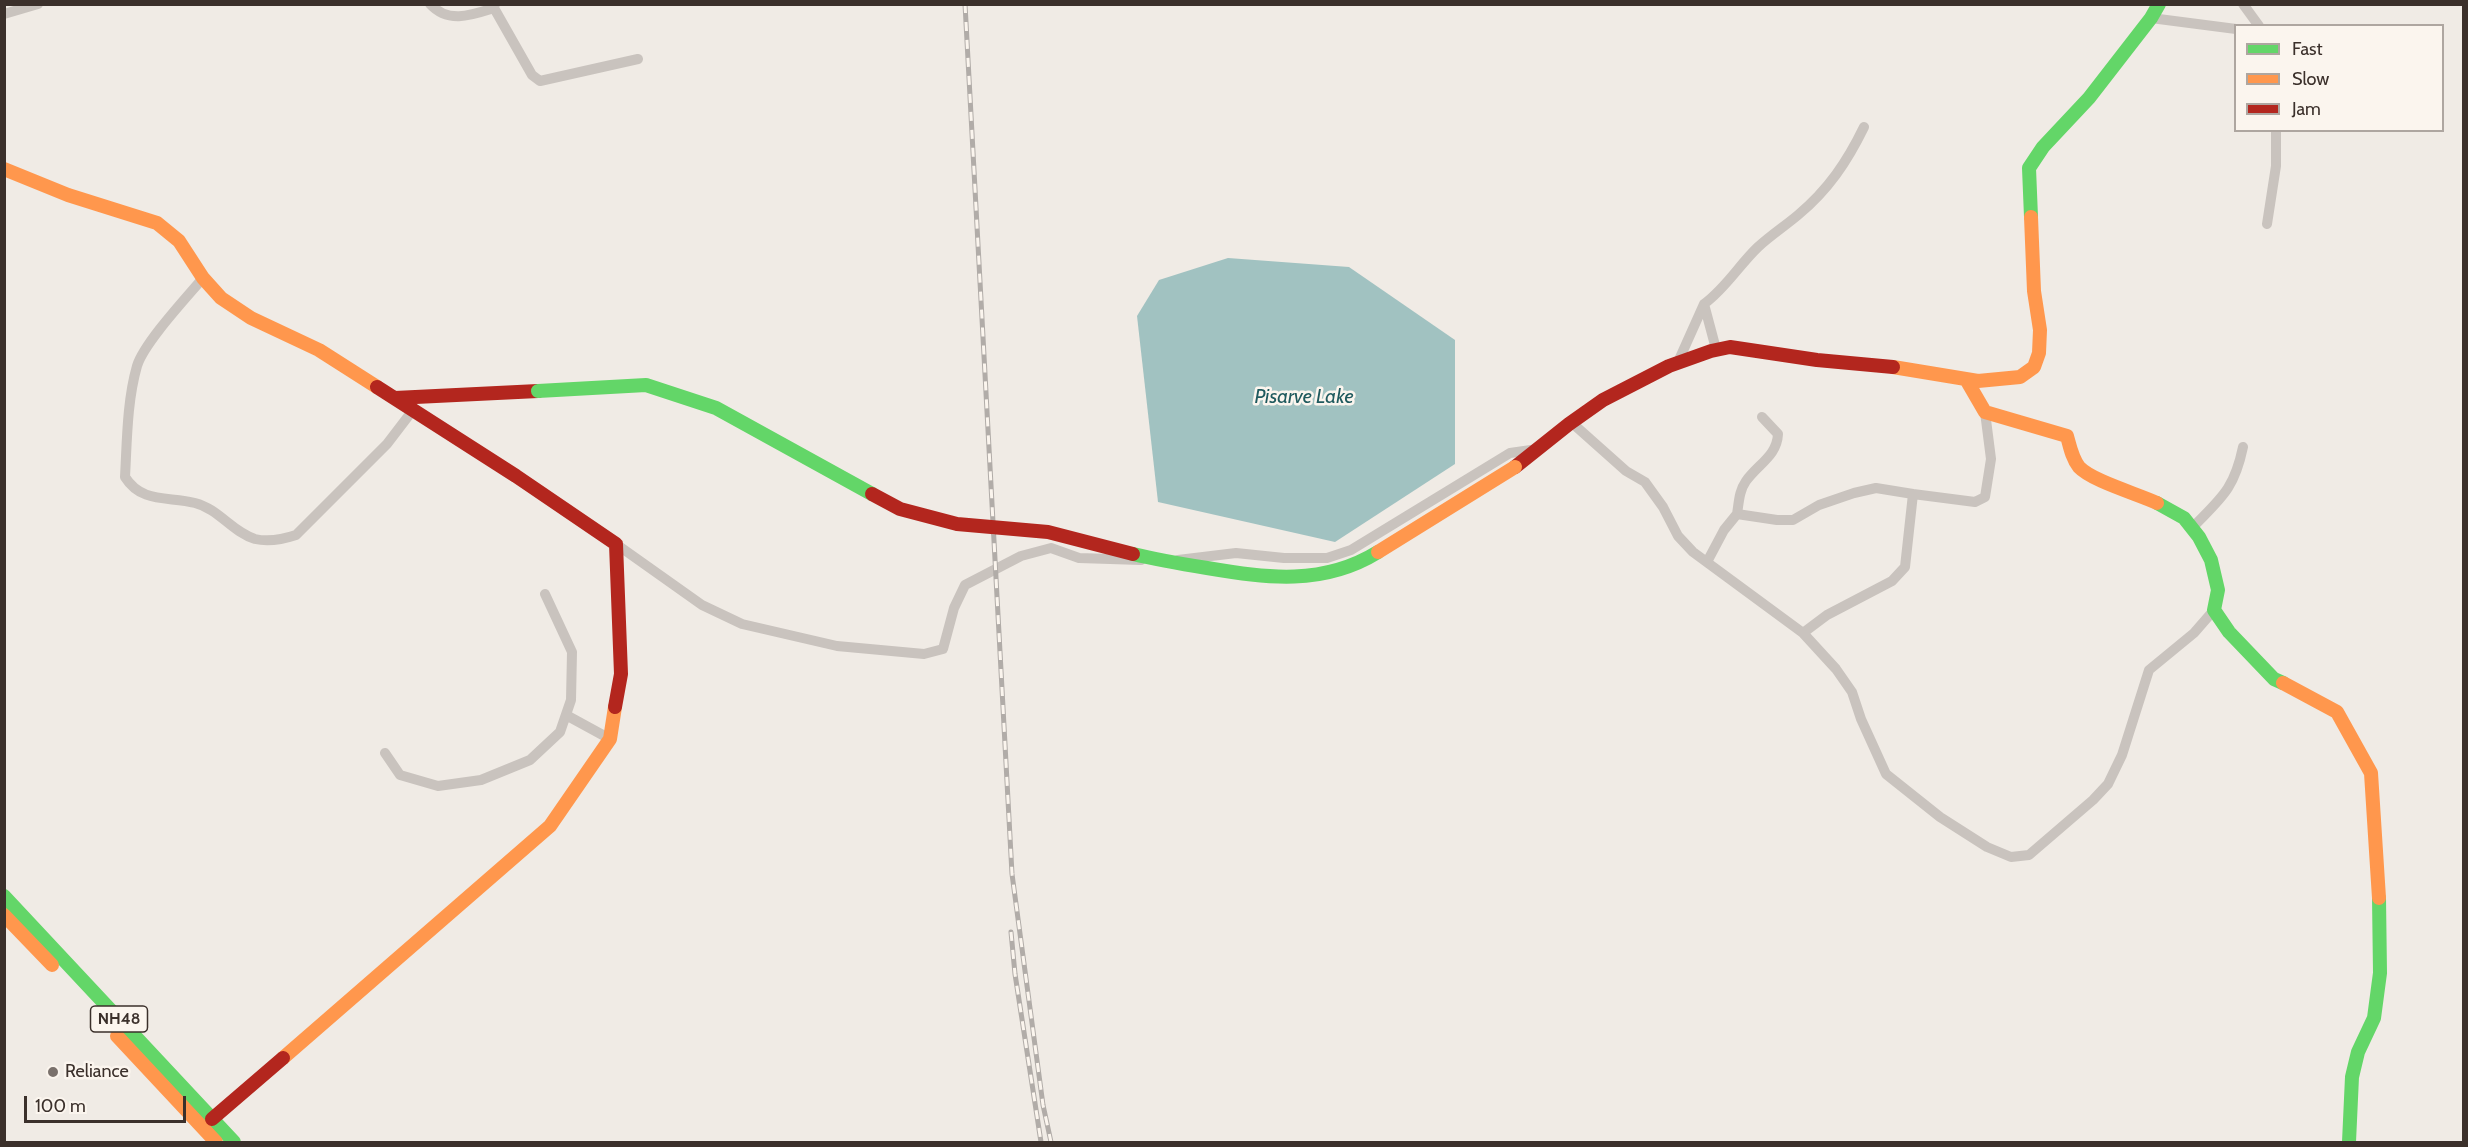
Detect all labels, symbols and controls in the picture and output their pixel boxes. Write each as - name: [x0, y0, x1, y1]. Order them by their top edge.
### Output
- legend: [2234, 24, 2444, 132]
- text: Fast: [2292, 38, 2323, 60]
- text: Slow: [2292, 68, 2329, 90]
- text: Jam: [2292, 98, 2321, 120]
- water label: Pisarve Lake: [1254, 385, 1354, 409]
- road number: NH48: [90, 1006, 148, 1032]
- place label: Reliance: [65, 1061, 129, 1083]
- marker: Reliance: [46, 1065, 60, 1079]
- scale bar: [27, 1084, 189, 1122]
- text: 100 m: [35, 1095, 86, 1117]

